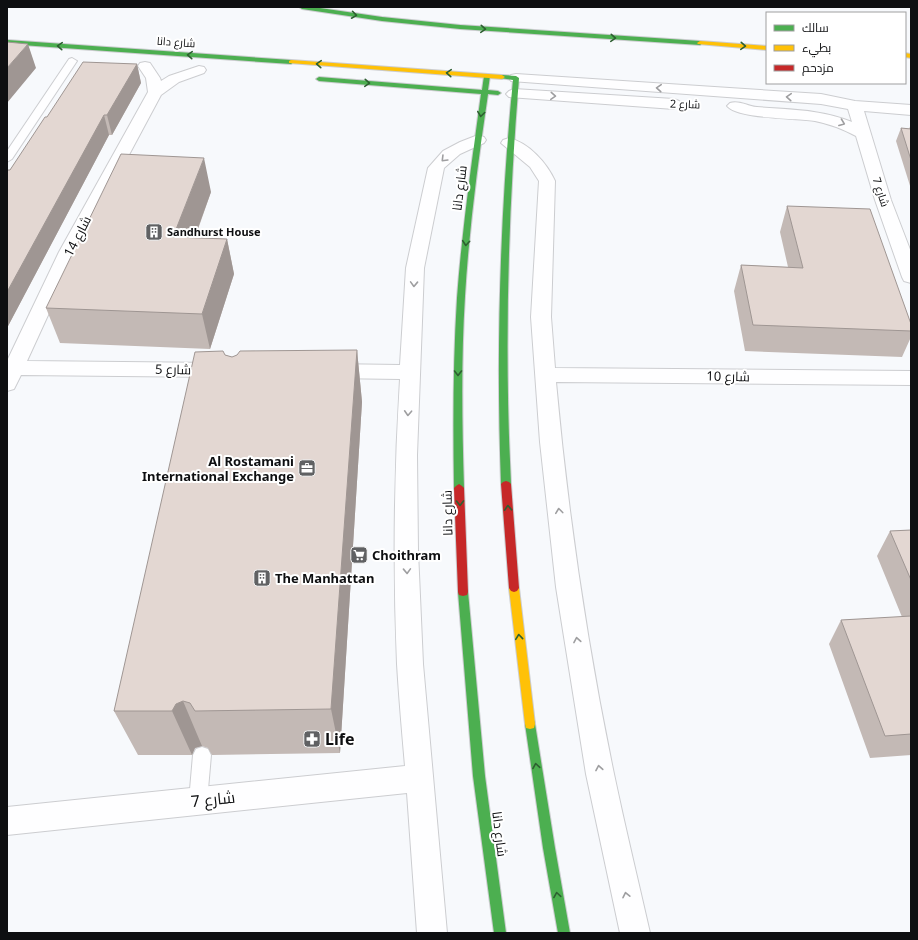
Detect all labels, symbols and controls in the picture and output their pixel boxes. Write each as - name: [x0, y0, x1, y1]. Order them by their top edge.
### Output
- one-way arrow: [351, 11, 357, 20]
- legend: [766, 12, 906, 84]
- text: سالك: [802, 19, 829, 36]
- one-way arrow: [480, 24, 486, 33]
- street label: شارع دانا: [156, 33, 196, 51]
- one-way arrow: [610, 33, 616, 42]
- text: بطيء: [802, 39, 831, 58]
- one-way arrow: [57, 41, 63, 50]
- one-way arrow: [740, 42, 746, 51]
- one-way arrow: [187, 50, 193, 59]
- one-way arrow: [316, 59, 322, 68]
- text: مزدحم: [802, 59, 834, 76]
- one-way arrow: [446, 68, 452, 77]
- one-way arrow: [364, 78, 370, 87]
- one-way arrow: [656, 83, 662, 92]
- one-way arrow: [550, 92, 556, 101]
- one-way arrow: [786, 92, 792, 101]
- street label: شارع 2: [669, 95, 701, 113]
- one-way arrow: [477, 111, 486, 117]
- one-way arrow: [839, 119, 846, 127]
- one-way arrow: [441, 154, 449, 162]
- street label: شارع دانا: [447, 164, 471, 212]
- street label: شارع 7: [869, 175, 893, 209]
- street label: شارع 14: [59, 213, 95, 259]
- building icon: Sandhurst House: [144, 222, 164, 242]
- place label: Sandhurst House: [167, 224, 261, 239]
- one-way arrow: [462, 240, 471, 246]
- one-way arrow: [410, 281, 419, 287]
- street label: شارع 5: [155, 360, 191, 378]
- street label: شارع 10: [706, 367, 750, 385]
- one-way arrow: [454, 370, 462, 376]
- one-way arrow: [404, 410, 413, 417]
- place label: Al Rostamani International Exchange: [142, 452, 294, 485]
- office icon: Al Rostamani International Exchange: [297, 458, 317, 478]
- street label: شارع دانا: [438, 490, 456, 536]
- one-way arrow: [455, 500, 464, 506]
- one-way arrow: [503, 505, 512, 511]
- one-way arrow: [555, 508, 564, 514]
- supermarket icon: Choithram: [349, 545, 369, 565]
- place label: Choithram: [372, 546, 441, 564]
- building icon: The Manhattan: [252, 568, 272, 588]
- one-way arrow: [402, 568, 411, 574]
- place label: The Manhattan: [275, 569, 374, 587]
- one-way arrow: [515, 634, 524, 640]
- one-way arrow: [573, 637, 582, 643]
- place label: Life: [325, 728, 354, 750]
- pharmacy icon: Life: [302, 729, 322, 749]
- one-way arrow: [532, 763, 541, 769]
- one-way arrow: [595, 765, 604, 771]
- street label: شارع 7: [190, 786, 236, 813]
- street label: شارع دانا: [488, 810, 512, 858]
- one-way arrow: [553, 892, 562, 898]
- one-way arrow: [623, 892, 631, 898]

